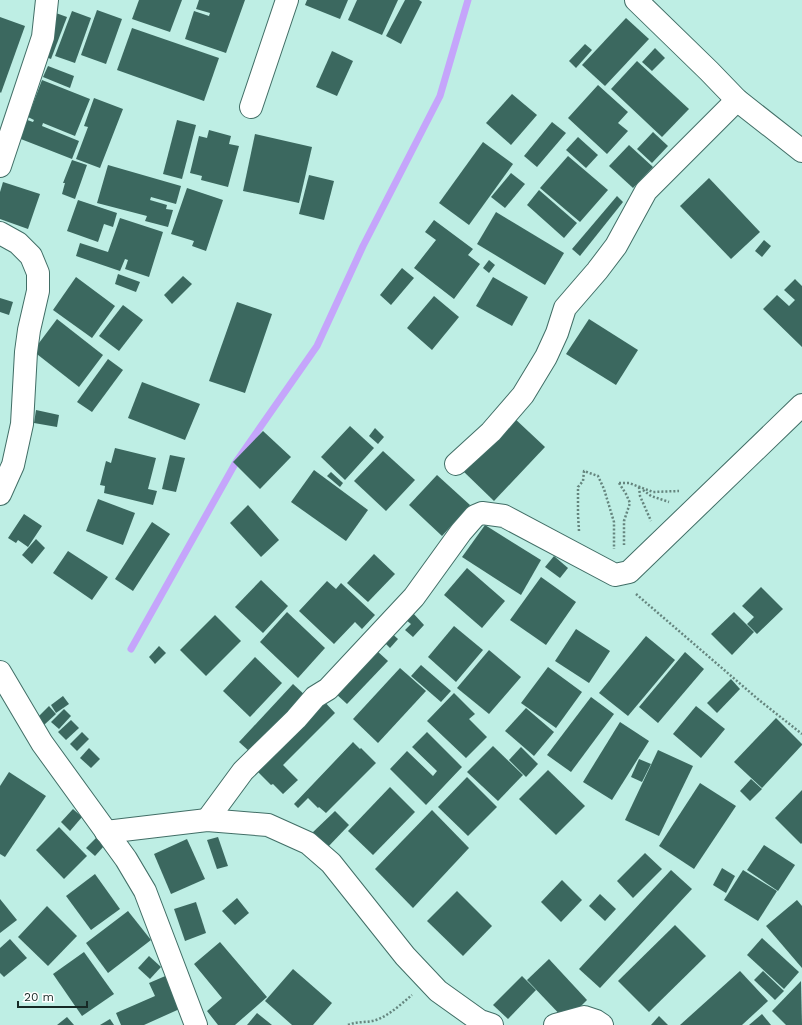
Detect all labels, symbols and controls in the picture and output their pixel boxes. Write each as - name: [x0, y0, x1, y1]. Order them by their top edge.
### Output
- scale bar: [18, 983, 87, 1009]
- text: 20 m: [24, 990, 54, 1004]

